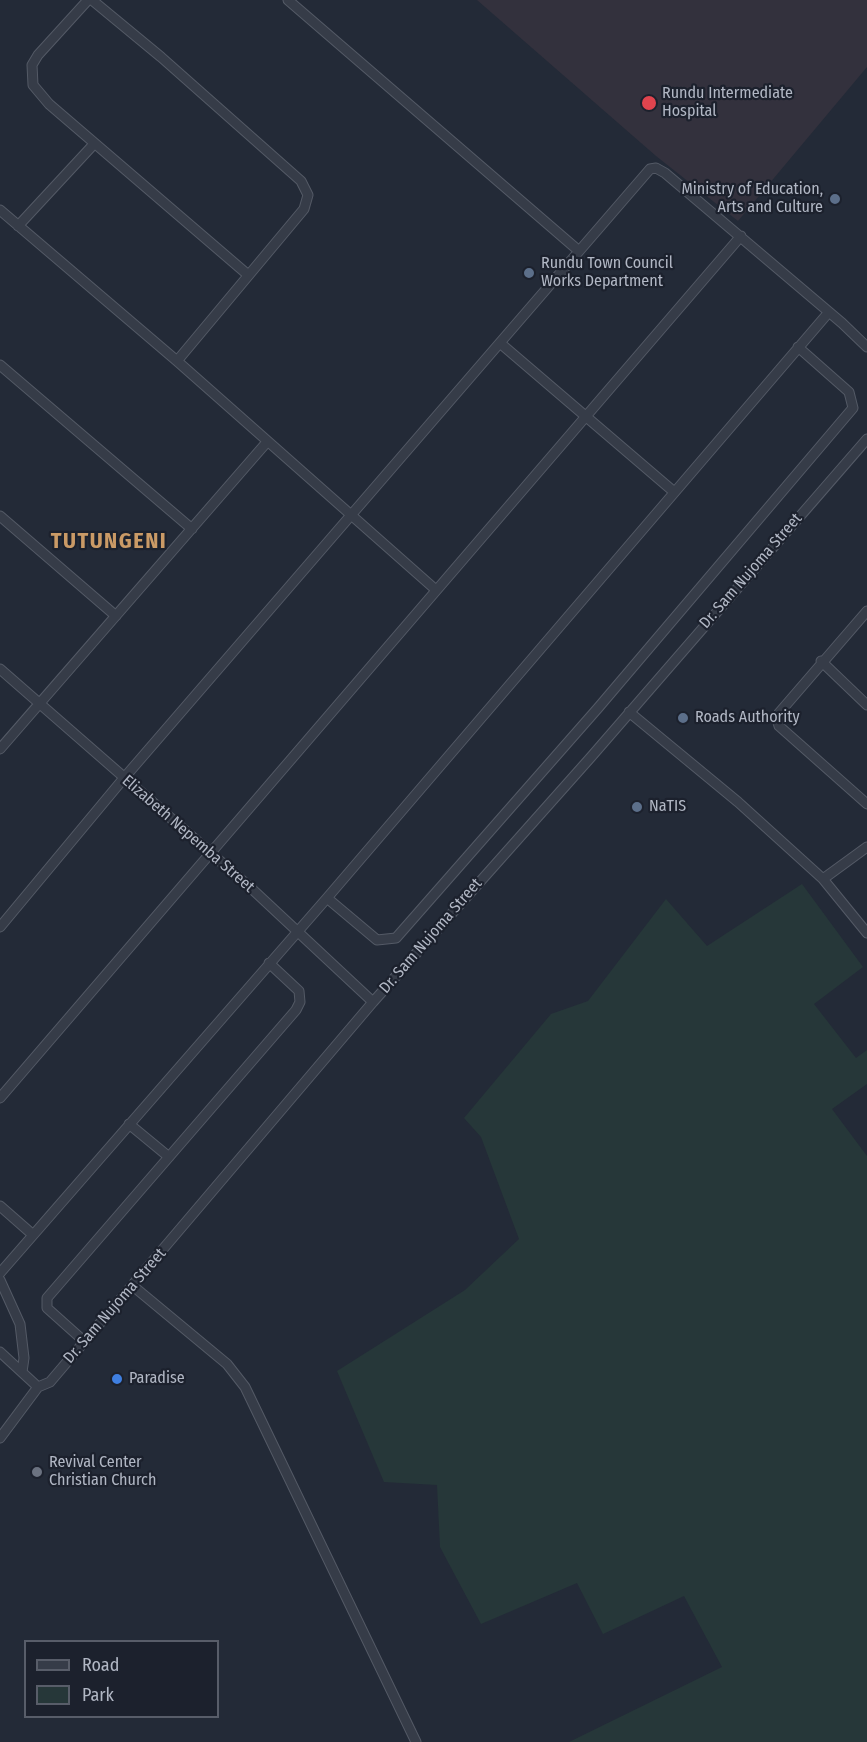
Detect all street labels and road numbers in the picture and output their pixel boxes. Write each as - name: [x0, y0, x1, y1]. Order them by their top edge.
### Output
- street label: Dr. Sam Nujoma Street: [696, 509, 806, 633]
- street label: Elizabeth Nepemba Street: [118, 771, 258, 897]
- street label: Dr. Sam Nujoma Street: [376, 874, 486, 998]
- street label: Dr. Sam Nujoma Street: [60, 1244, 170, 1368]

